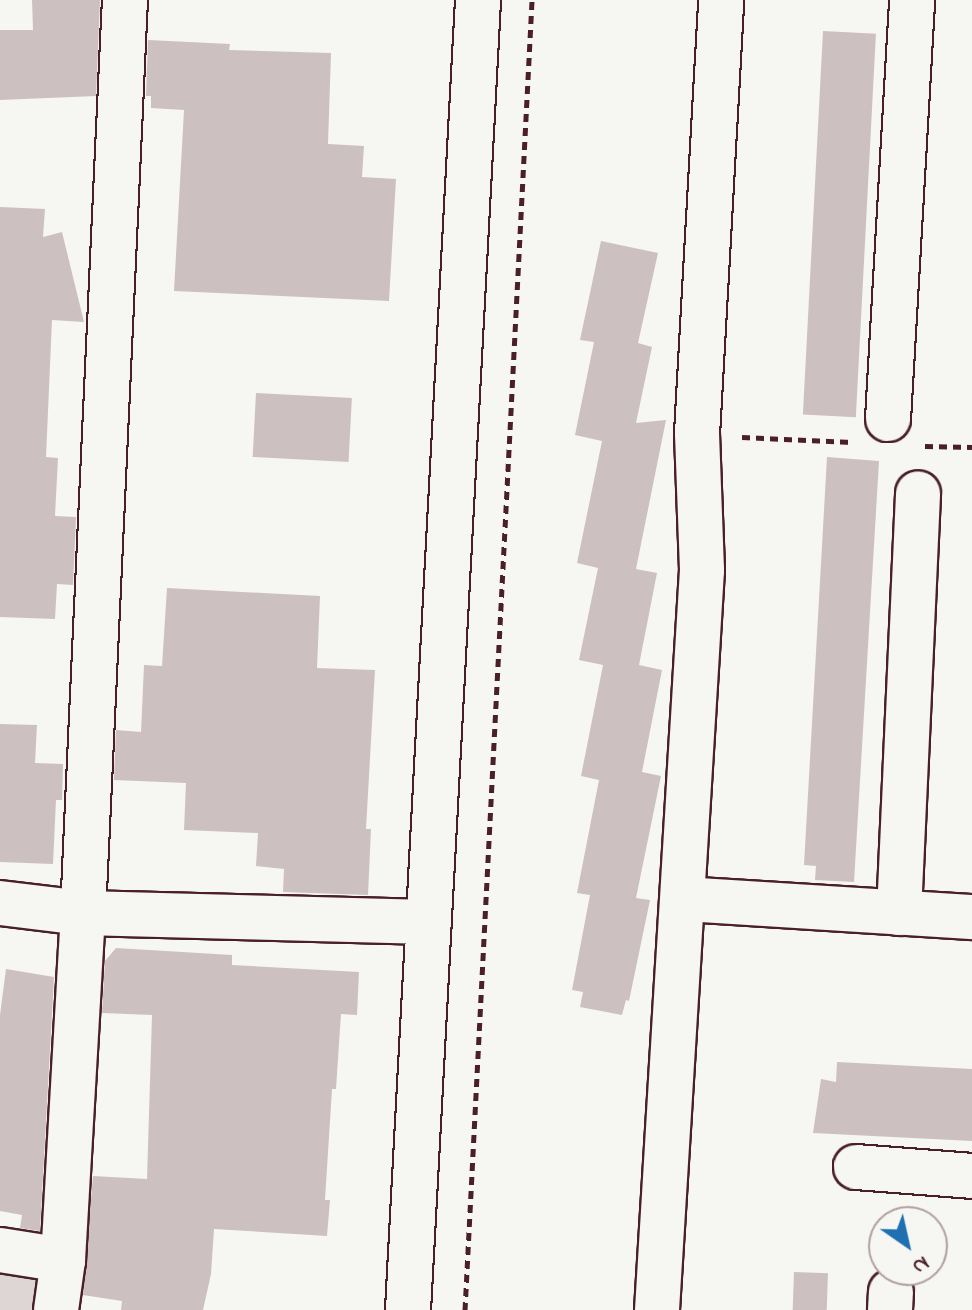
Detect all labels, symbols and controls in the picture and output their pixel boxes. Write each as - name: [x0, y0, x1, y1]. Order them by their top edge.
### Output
- north arrow: [868, 1206, 948, 1286]
- text: N: [905, 1247, 935, 1282]

